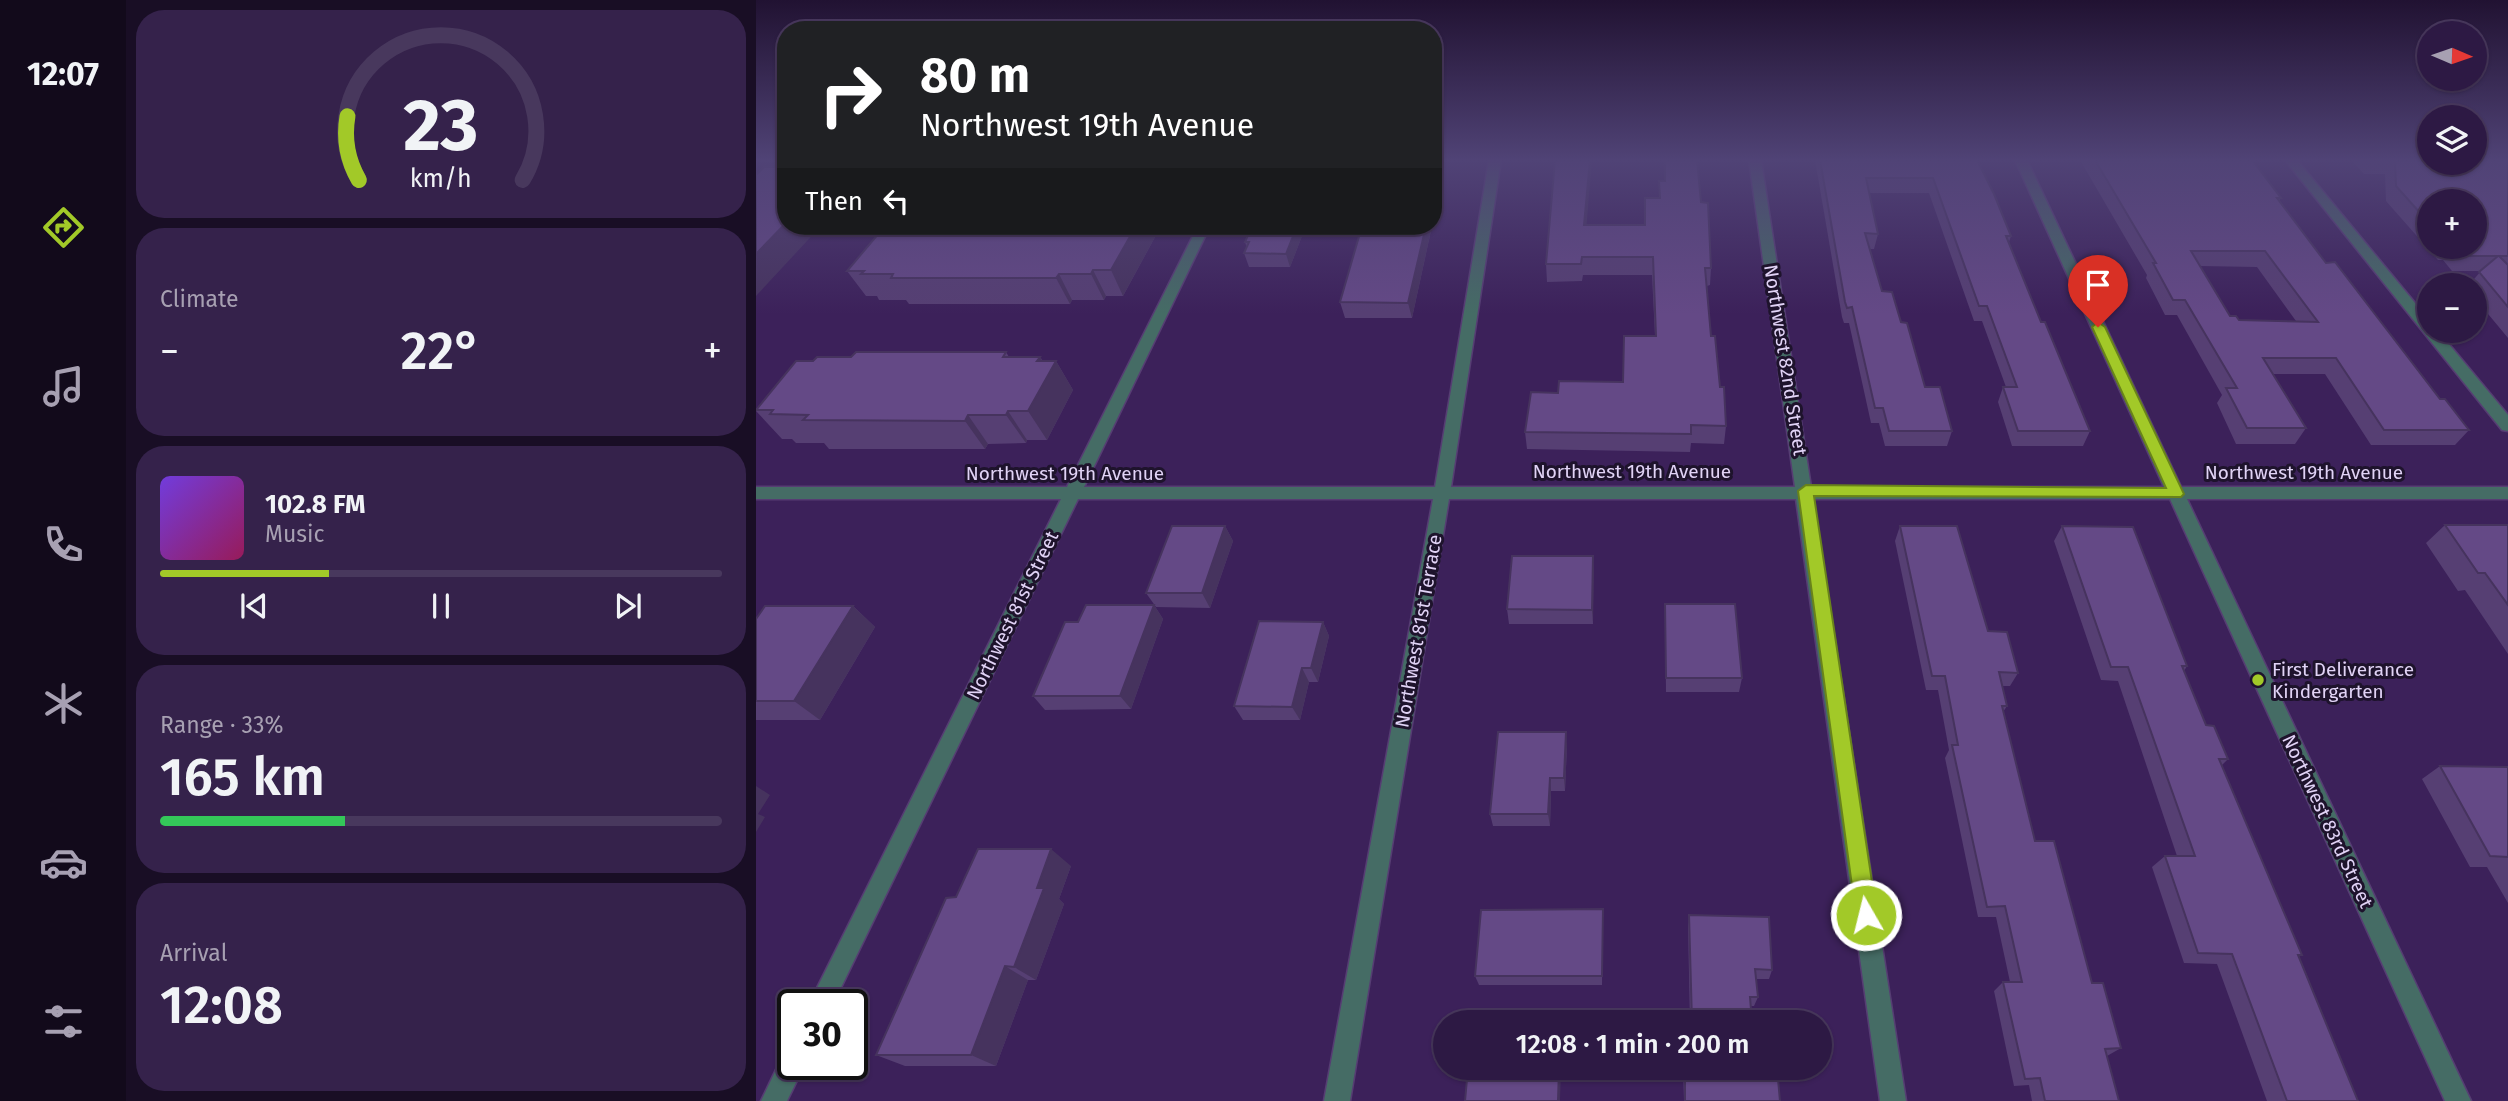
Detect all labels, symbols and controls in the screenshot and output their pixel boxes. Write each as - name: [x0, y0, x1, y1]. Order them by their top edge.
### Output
- north arrow: [2417, 21, 2487, 91]
- map controls: [2417, 21, 2487, 343]
- text: 80 m: [920, 46, 1030, 105]
- icon: right: [805, 49, 896, 140]
- text: 12:07: [27, 55, 99, 93]
- text: 23: [403, 82, 479, 169]
- button: layers: [2417, 105, 2487, 175]
- text: Northwest 19th Avenue: [920, 106, 1254, 144]
- text: km/h: [410, 164, 472, 194]
- icon: left: [877, 182, 915, 220]
- text: Then: [805, 186, 863, 217]
- button: +: [2417, 189, 2487, 259]
- icon: directions: [39, 203, 88, 252]
- pin: [2068, 255, 2128, 327]
- street label: Northwest 82nd Street: [1759, 263, 1812, 457]
- icon: arrive: [2079, 266, 2117, 304]
- button: −: [2417, 273, 2487, 343]
- text: Climate: [160, 285, 239, 313]
- text: 22°: [401, 320, 481, 383]
- text: −: [160, 328, 179, 374]
- text: +: [703, 328, 722, 374]
- icon: music: [39, 362, 88, 411]
- street label: Northwest 19th Avenue: [1533, 460, 1731, 483]
- street label: Northwest 19th Avenue: [2205, 461, 2403, 484]
- street label: Northwest 19th Avenue: [966, 462, 1164, 485]
- text: 102.8 FM: [265, 489, 365, 520]
- icon: phone: [39, 520, 88, 569]
- text: Music: [265, 520, 325, 548]
- street label: Northwest 81st Street: [962, 527, 1063, 703]
- street label: Northwest 81st Terrace: [1390, 533, 1447, 729]
- icon: previous: [235, 587, 273, 625]
- icon: pause: [422, 587, 460, 625]
- icon: next: [609, 587, 647, 625]
- place label: First Deliverance Kindergarten: [2272, 658, 2414, 703]
- marker: First Deliverance Kindergarten: [2250, 672, 2266, 688]
- icon: climate: [39, 679, 88, 728]
- text: Range · 33%: [160, 711, 283, 739]
- street label: Northwest 83rd Street: [2277, 731, 2378, 912]
- text: 165 km: [160, 746, 325, 809]
- icon: car: [39, 838, 88, 887]
- position arrow: [1829, 878, 1903, 952]
- text: Arrival: [160, 939, 227, 967]
- text: 12:08: [160, 974, 283, 1037]
- speed limit sign: 30: [777, 989, 868, 1080]
- icon: filters: [39, 997, 88, 1046]
- text: 12:08 · 1 min · 200 m: [1516, 1029, 1749, 1060]

